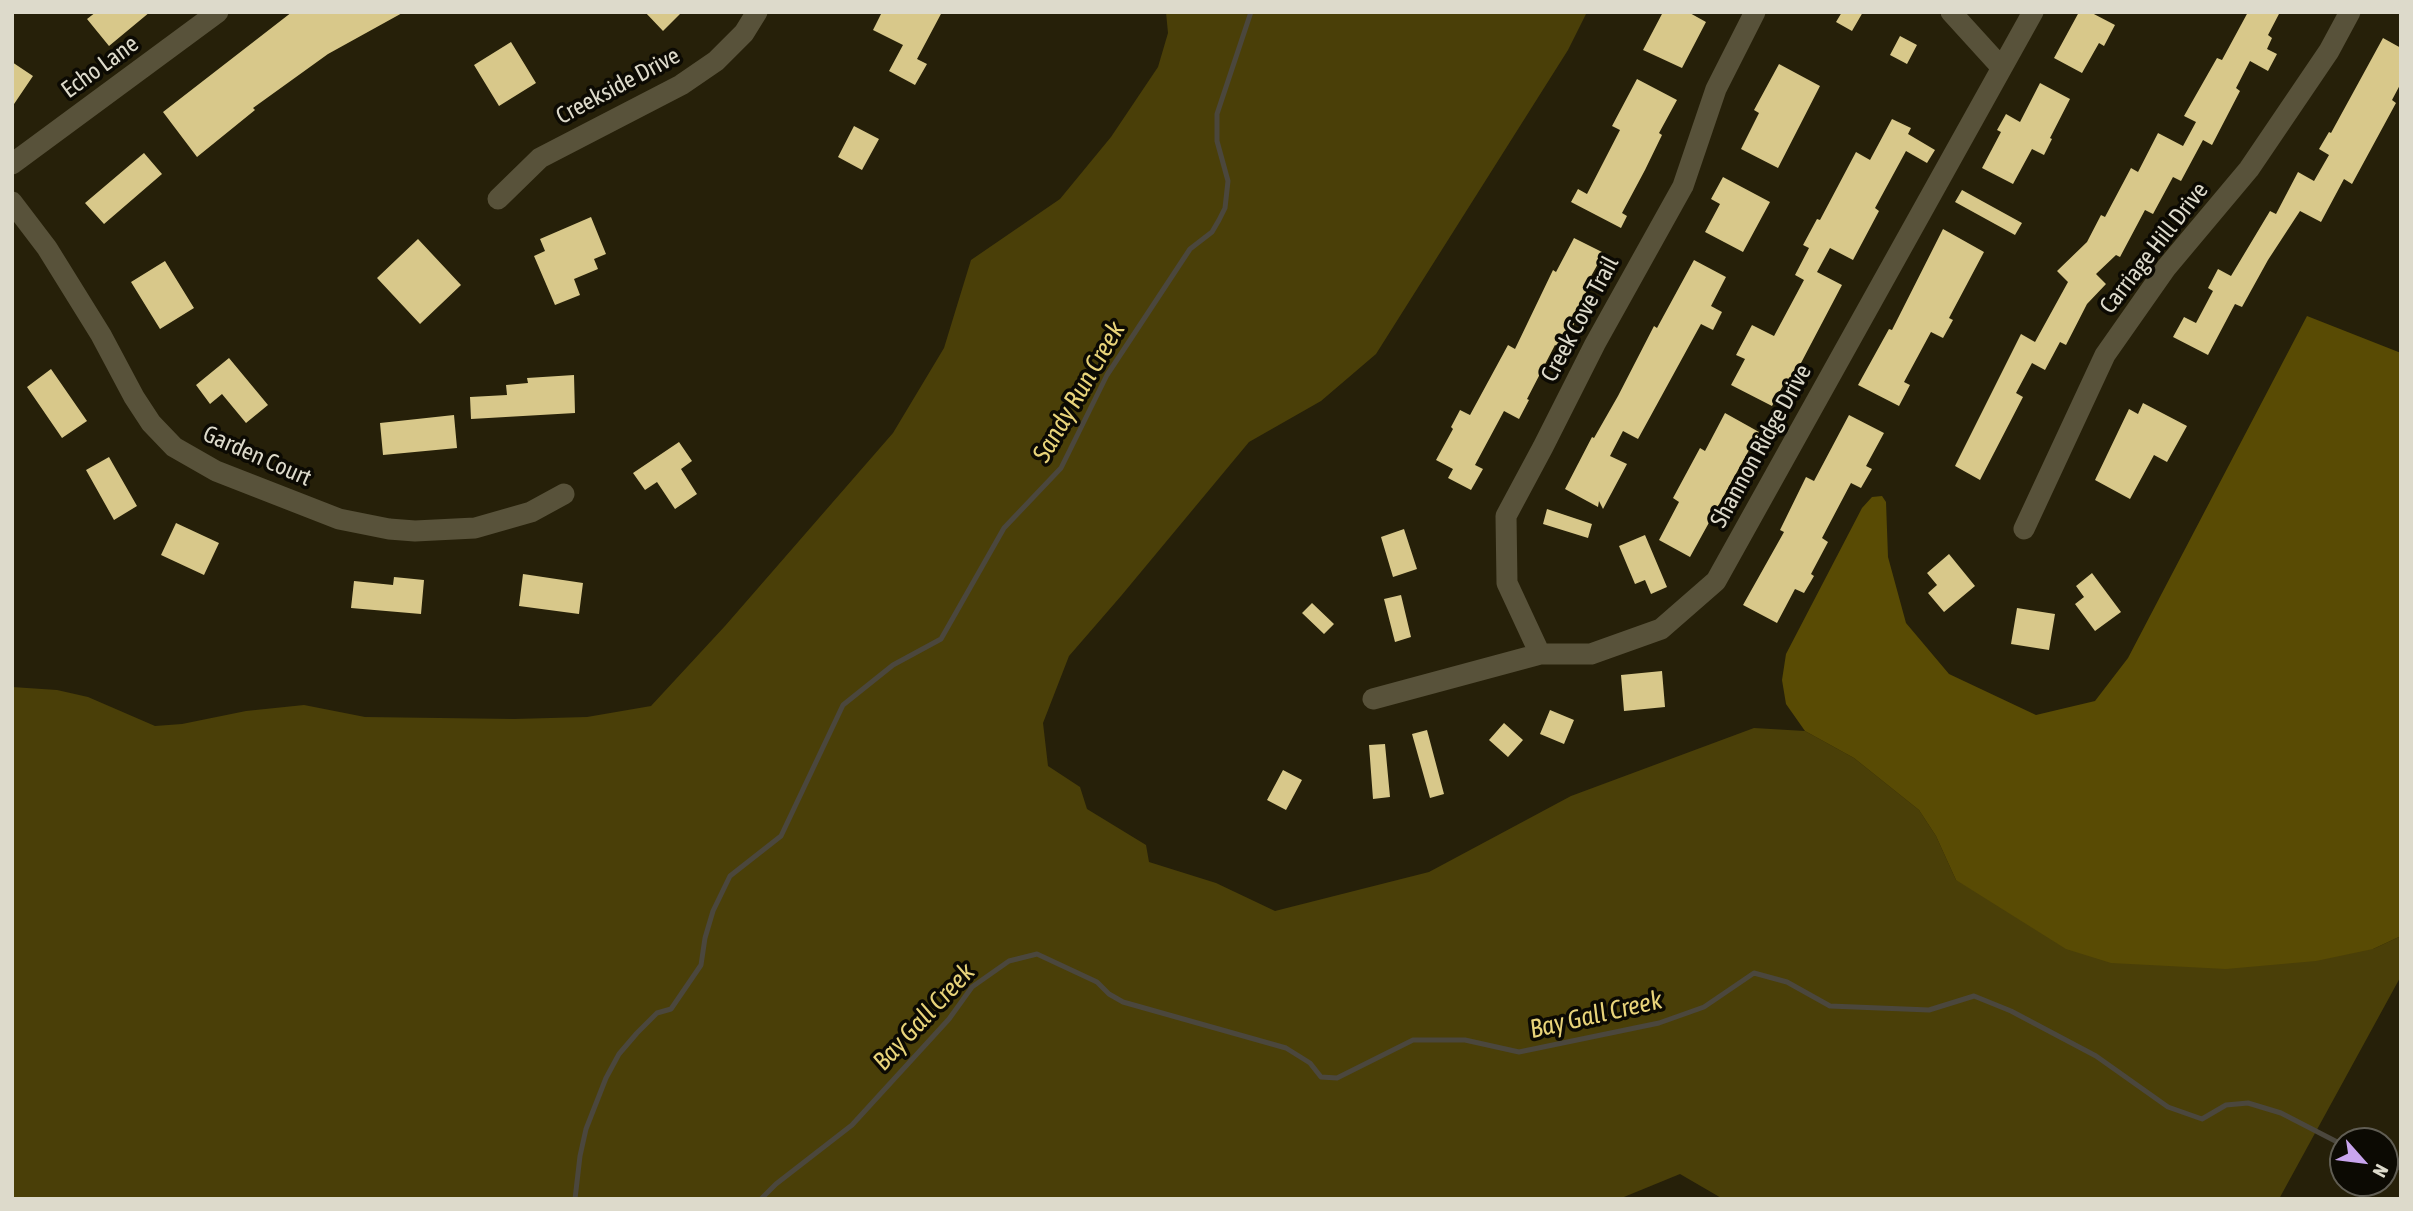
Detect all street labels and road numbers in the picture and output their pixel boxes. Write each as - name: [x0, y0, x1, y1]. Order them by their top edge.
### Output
- street label: Echo Lane: [56, 29, 144, 105]
- street label: Creekside Drive: [551, 41, 685, 131]
- street label: Carriage Hill Drive: [2094, 177, 2214, 319]
- street label: Creek Cove Trail: [1535, 251, 1625, 387]
- street label: Shannon Ridge Drive: [1704, 359, 1818, 533]
- street label: Garden Court: [198, 419, 316, 493]

